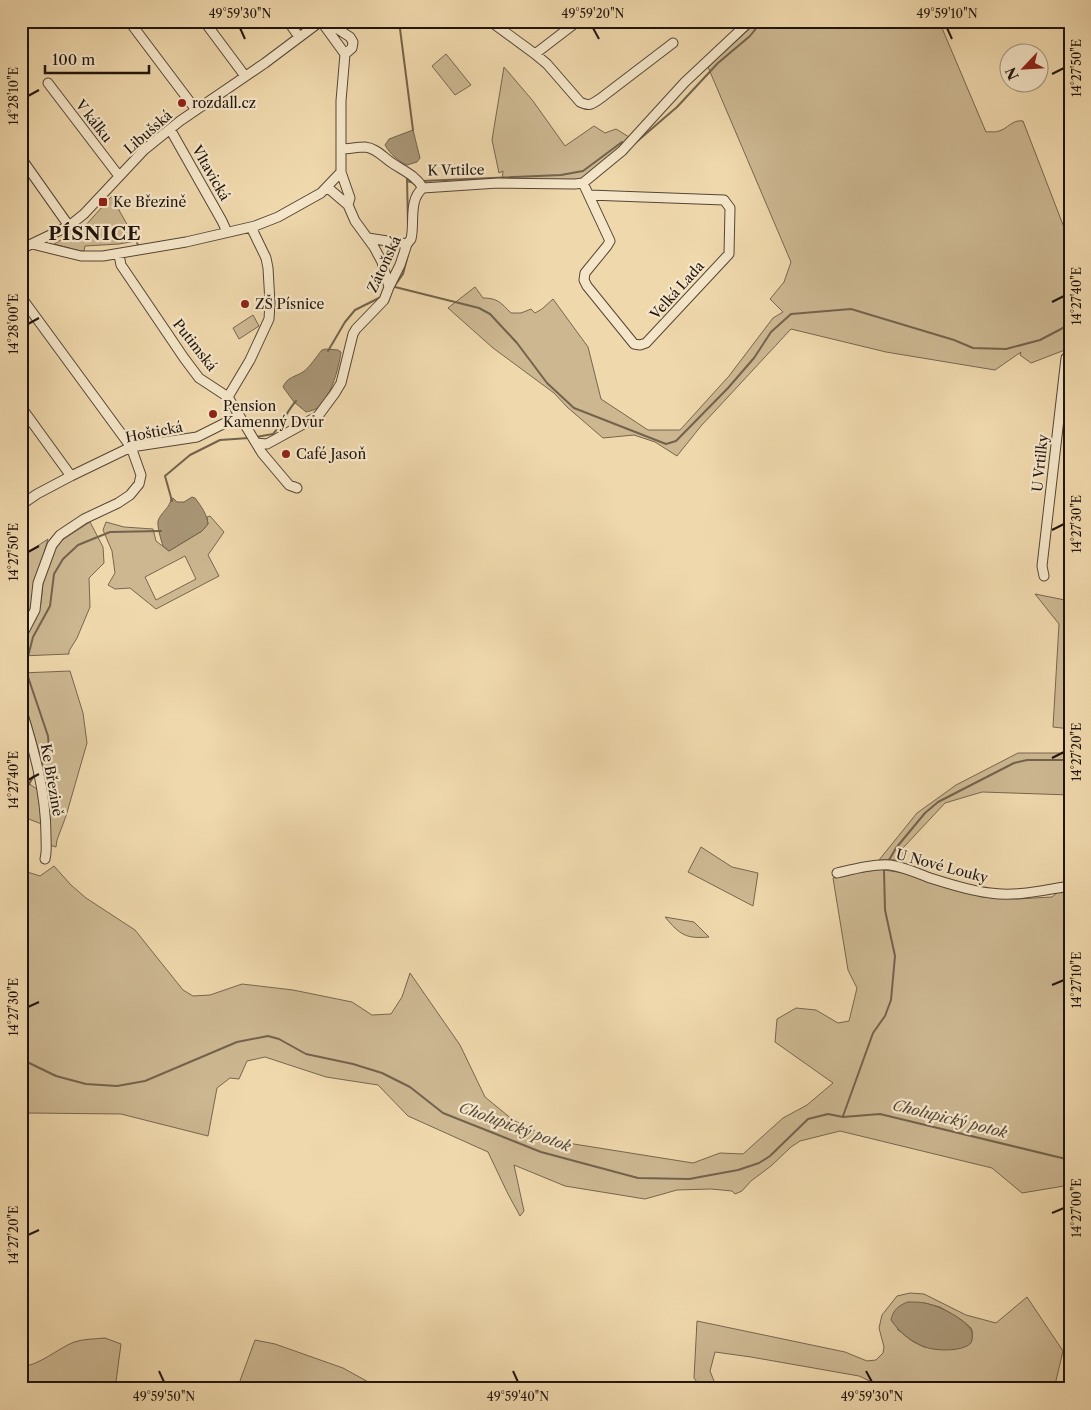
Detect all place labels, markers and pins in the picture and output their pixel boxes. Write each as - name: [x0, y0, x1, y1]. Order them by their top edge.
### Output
- place label: rozdall.cz: [192, 94, 256, 112]
- marker: rozdall.cz: [176, 97, 188, 109]
- place label: Ke Březině: [113, 193, 187, 211]
- marker: Ke Březině: [97, 196, 109, 208]
- place label: ZŠ Písnice: [255, 294, 325, 313]
- marker: ZŠ Písnice: [239, 298, 251, 310]
- place label: Pension Kamenný Dvůr: [223, 397, 324, 431]
- marker: Pension Kamenný Dvůr: [207, 408, 219, 420]
- place label: Café Jasoň: [296, 445, 366, 463]
- marker: Café Jasoň: [280, 448, 292, 460]

